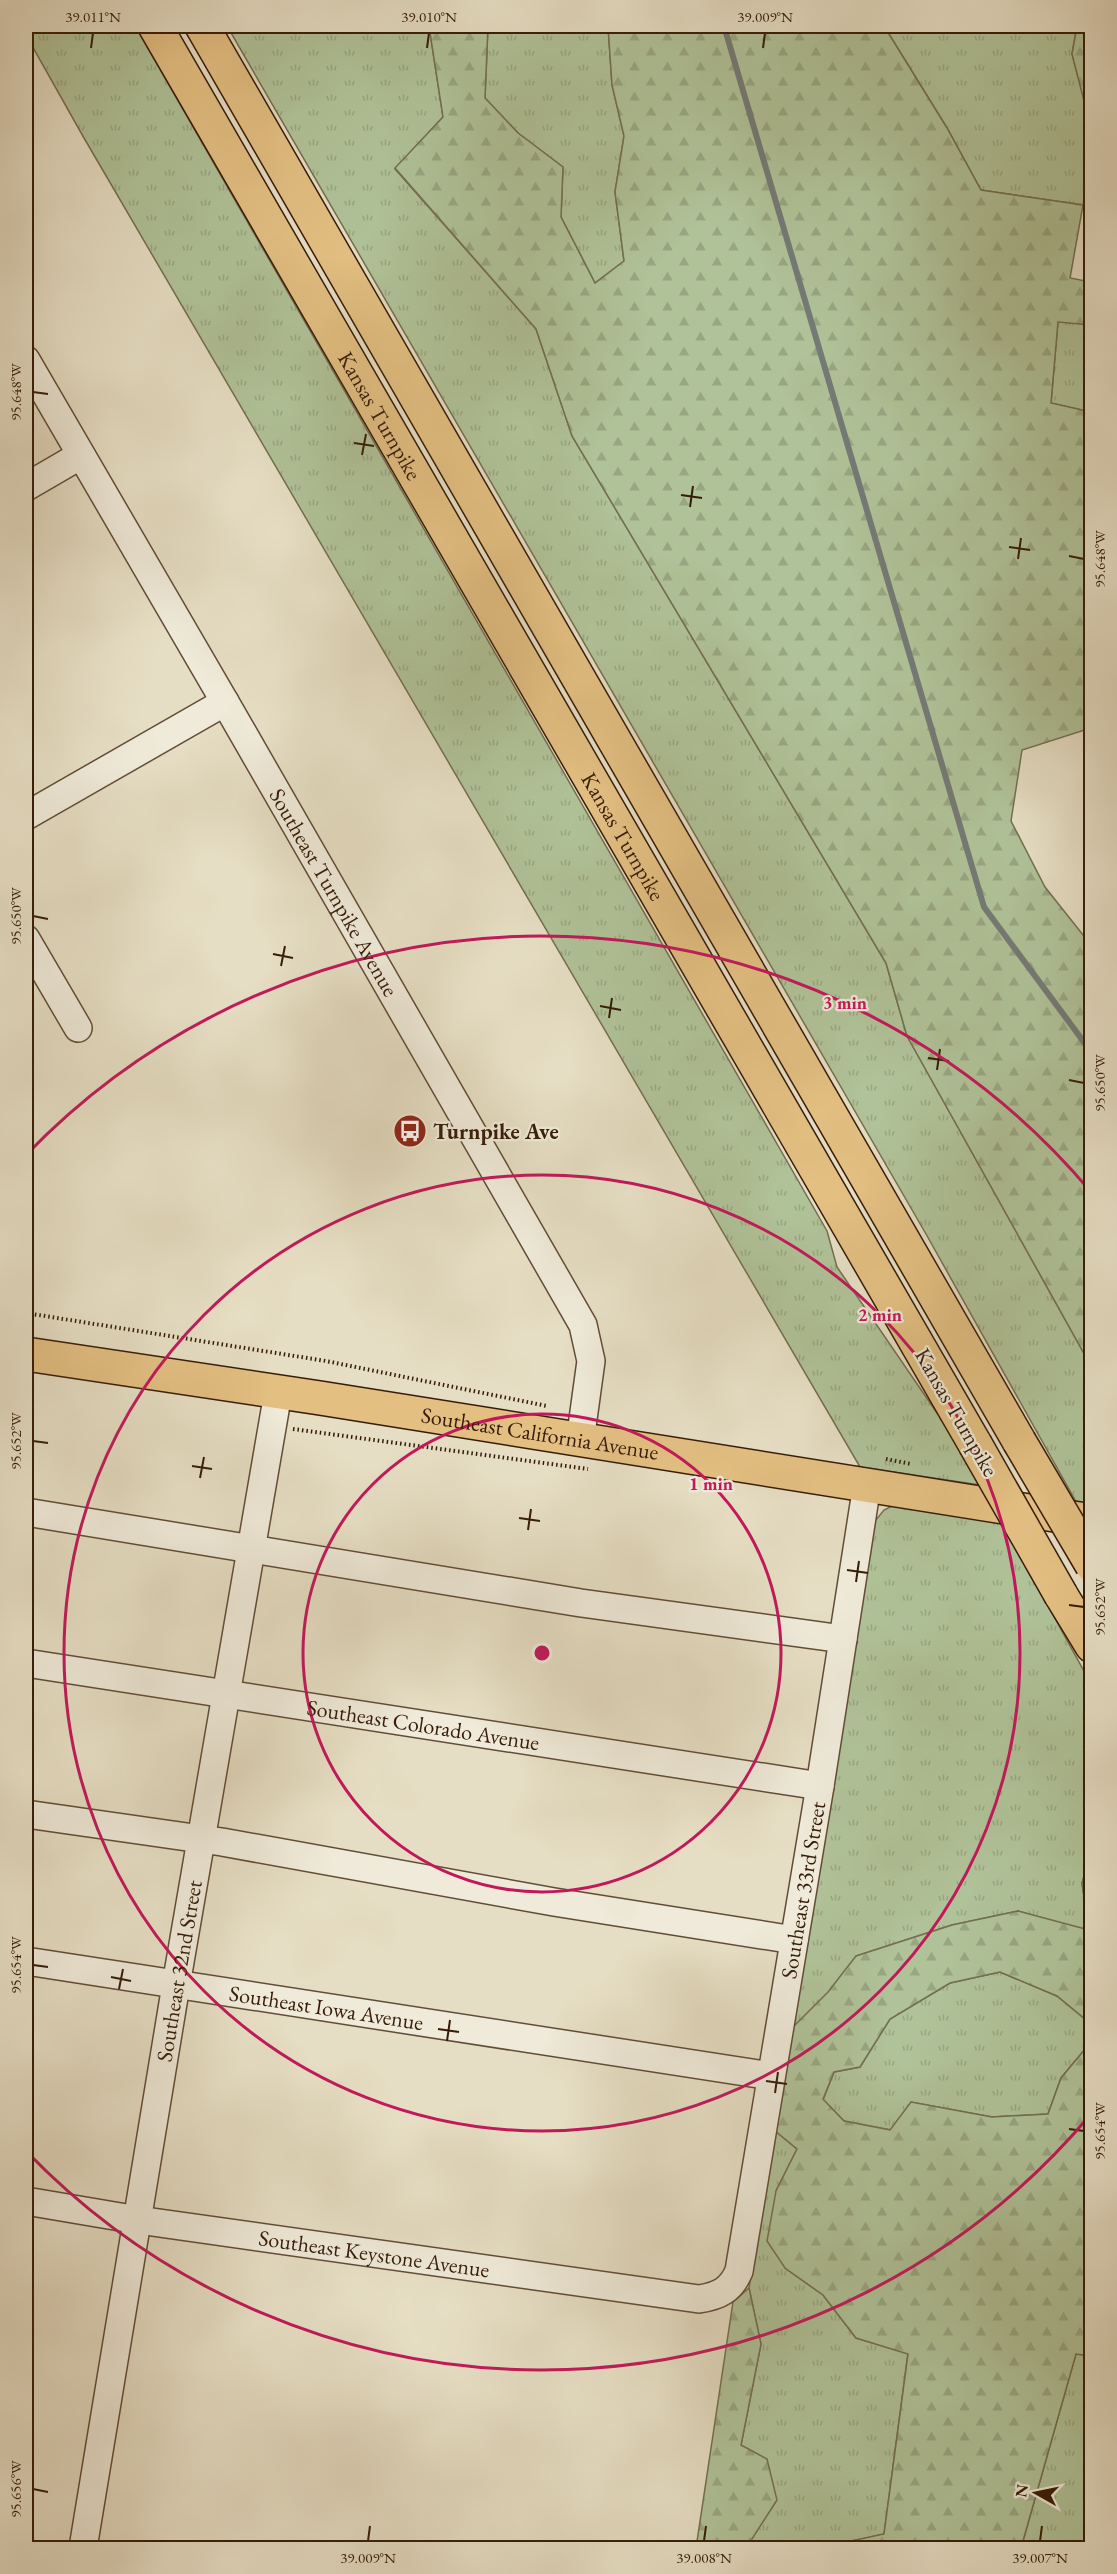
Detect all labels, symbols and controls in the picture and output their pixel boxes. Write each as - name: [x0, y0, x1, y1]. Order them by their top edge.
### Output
- text: 39.011°N: [65, 7, 121, 26]
- text: 39.010°N: [401, 7, 457, 26]
- text: 39.009°N: [737, 7, 793, 26]
- street label: Kansas Turnpike: [331, 346, 429, 486]
- text: 95.648°W: [6, 363, 25, 421]
- text: 95.648°W: [1090, 530, 1109, 588]
- street label: Kansas Turnpike: [575, 767, 672, 906]
- street label: Southeast Turnpike Avenue: [263, 783, 405, 1002]
- text: 95.650°W: [6, 887, 25, 945]
- text: 3 min: [823, 991, 867, 1014]
- text: 95.650°W: [1090, 1054, 1109, 1112]
- bus stop icon: Turnpike Ave: [392, 1113, 428, 1149]
- place label: Turnpike Ave: [433, 1117, 559, 1146]
- text: 2 min: [858, 1303, 902, 1326]
- street label: Kansas Turnpike: [908, 1343, 1005, 1482]
- street label: Southeast California Avenue: [419, 1400, 661, 1467]
- text: 95.652°W: [6, 1412, 25, 1470]
- text: 1 min: [689, 1472, 733, 1495]
- text: 95.652°W: [1090, 1578, 1109, 1636]
- centre of rings: [532, 1643, 552, 1663]
- street label: Southeast Colorado Avenue: [305, 1693, 542, 1757]
- street label: Southeast 33rd Street: [774, 1799, 832, 1981]
- street label: Southeast 32nd Street: [150, 1878, 209, 2064]
- text: 95.654°W: [6, 1936, 25, 1994]
- street label: Southeast Iowa Avenue: [227, 1979, 426, 2037]
- text: 95.654°W: [1090, 2102, 1109, 2160]
- street label: Southeast Keystone Avenue: [257, 2223, 492, 2284]
- text: 95.656°W: [6, 2460, 25, 2518]
- north arrow: [1006, 2463, 1066, 2523]
- text: N: [1010, 2483, 1033, 2499]
- text: 39.009°N: [340, 2548, 396, 2567]
- text: 39.008°N: [676, 2548, 732, 2567]
- text: 39.007°N: [1012, 2548, 1068, 2567]

